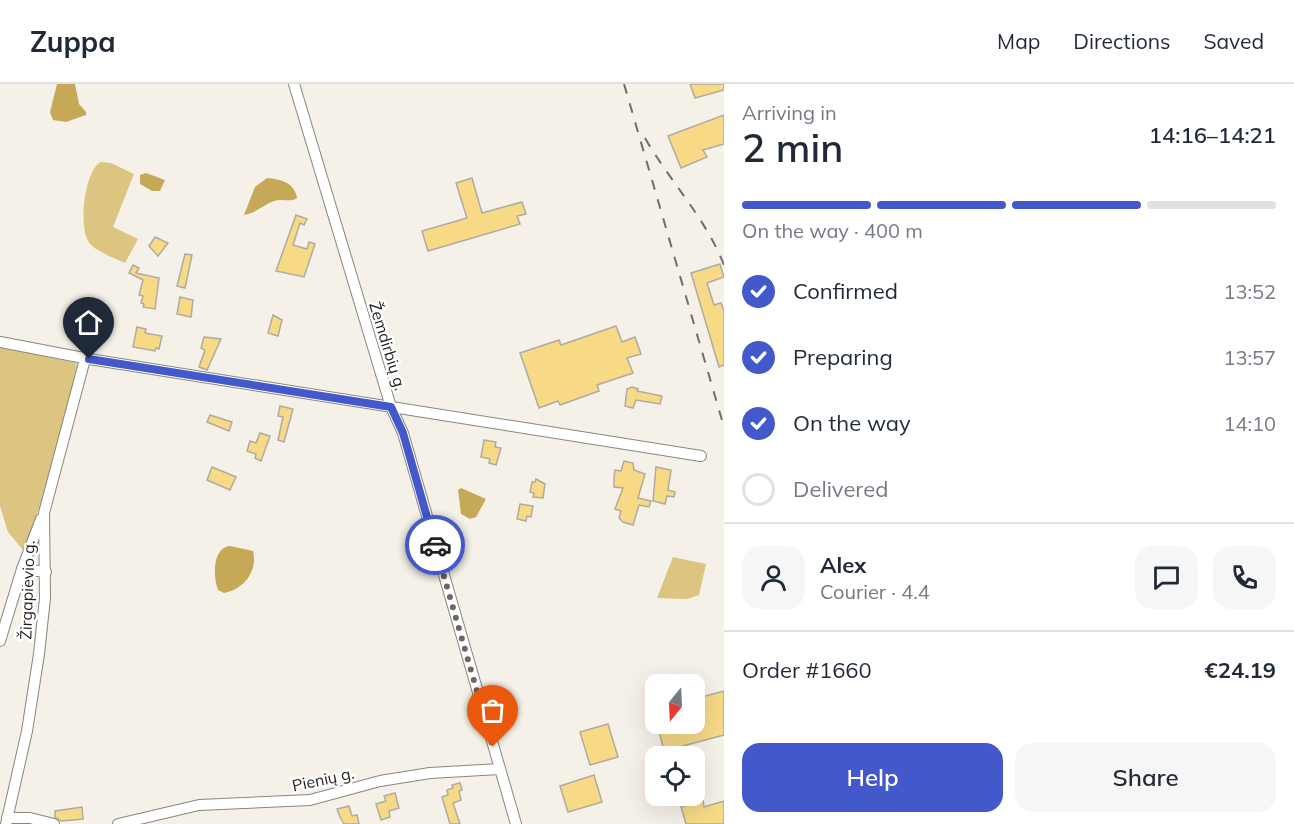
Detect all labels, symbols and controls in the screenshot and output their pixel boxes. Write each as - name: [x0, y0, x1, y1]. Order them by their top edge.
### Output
- text: Zuppa: [30, 24, 116, 59]
- text: Map: [997, 28, 1040, 54]
- text: Directions: [1073, 28, 1170, 54]
- text: Saved: [1203, 28, 1264, 54]
- text: Arriving in: [742, 100, 837, 125]
- text: 14:16–14:21: [1149, 121, 1276, 149]
- text: 2 min: [742, 123, 843, 172]
- text: On the way · 400 m: [742, 218, 923, 243]
- icon: check: [742, 275, 775, 308]
- text: Confirmed: [793, 277, 898, 305]
- text: 13:52: [1223, 279, 1276, 304]
- pin: [63, 297, 114, 359]
- street label: Žemdirbių g.: [365, 299, 411, 393]
- icon: home: [72, 306, 105, 339]
- icon: check: [742, 341, 775, 374]
- text: Preparing: [793, 343, 893, 371]
- text: 13:57: [1223, 345, 1276, 370]
- icon: check: [742, 407, 775, 440]
- text: On the way: [793, 409, 911, 437]
- text: 14:10: [1223, 411, 1276, 436]
- text: Delivered: [793, 475, 888, 503]
- courier: [405, 515, 465, 575]
- icon: car: [419, 529, 452, 562]
- street label: Žirgapievio g.: [15, 540, 39, 640]
- button: person: [742, 546, 805, 609]
- button: chat: [1135, 546, 1198, 609]
- button: phone: [1213, 546, 1276, 609]
- text: Alex: [820, 551, 866, 579]
- text: Courier · 4.4: [820, 579, 930, 604]
- text: Order #1660: [742, 656, 872, 684]
- text: €24.19: [1205, 656, 1276, 684]
- north arrow: [645, 674, 705, 734]
- map controls: [645, 674, 705, 806]
- pin: [467, 685, 518, 747]
- icon: bag: [476, 694, 509, 727]
- button: Help: [742, 743, 1003, 812]
- button: Share: [1015, 743, 1276, 812]
- button: locate: [645, 746, 705, 806]
- street label: Pienių g.: [290, 763, 356, 795]

